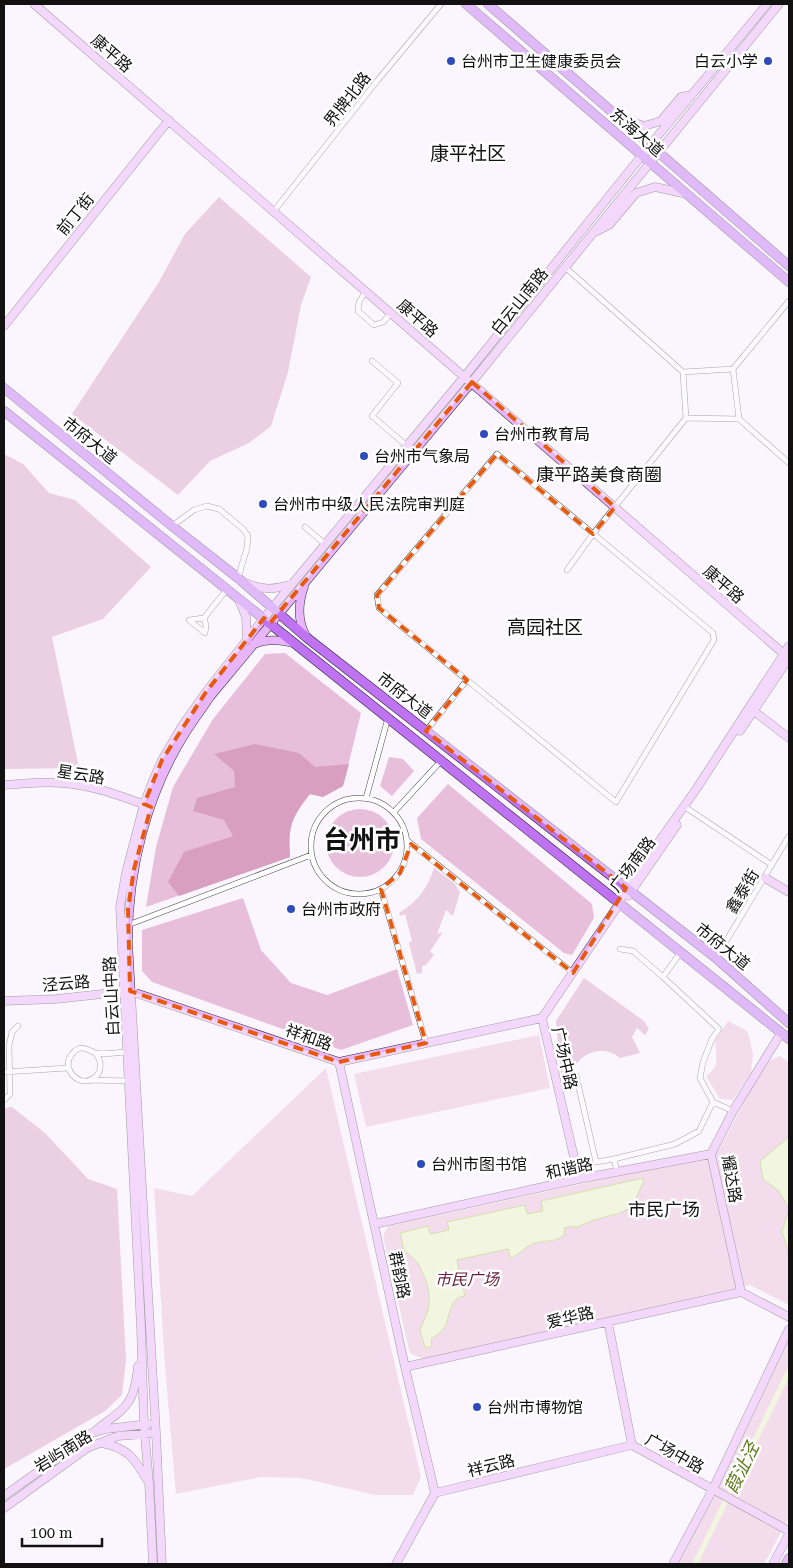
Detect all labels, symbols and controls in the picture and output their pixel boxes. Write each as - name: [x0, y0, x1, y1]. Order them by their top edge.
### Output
- street label: 康平路: [87, 30, 136, 76]
- place label: 台州市卫生健康委员会: [461, 52, 621, 71]
- place label: 白云小学: [694, 52, 758, 71]
- marker: 台州市卫生健康委员会: [445, 55, 457, 67]
- marker: 白云小学: [762, 55, 774, 67]
- street label: 界牌北路: [320, 68, 375, 130]
- street label: 东海大道: [606, 104, 667, 161]
- district label: 康平社区: [430, 142, 506, 165]
- street label: 前丁街: [53, 190, 98, 239]
- street label: 白云山南路: [487, 264, 552, 338]
- street label: 康平路: [393, 295, 442, 341]
- street label: 市府大道: [59, 413, 121, 468]
- place label: 台州市教育局: [494, 425, 590, 444]
- marker: 台州市教育局: [478, 428, 490, 440]
- place label: 台州市气象局: [374, 447, 470, 466]
- marker: 台州市气象局: [358, 450, 370, 462]
- district label: 康平路美食商圈: [536, 464, 662, 485]
- place label: 台州市中级人民法院审判庭: [273, 495, 465, 514]
- marker: 台州市中级人民法院审判庭: [257, 498, 269, 510]
- street label: 康平路: [699, 561, 748, 607]
- district label: 高园社区: [507, 616, 583, 639]
- street label: 市府大道: [374, 668, 436, 723]
- street label: 星云路: [56, 761, 106, 788]
- district label: 台州市: [323, 825, 401, 855]
- street label: 广场南路: [606, 833, 659, 896]
- street label: 鑫泰街: [722, 866, 763, 917]
- place label: 台州市政府: [301, 900, 381, 919]
- marker: 台州市政府: [285, 903, 297, 915]
- street label: 市府大道: [692, 919, 754, 974]
- street label: 白云山中路: [100, 956, 123, 1036]
- street label: 泾云路: [41, 972, 91, 995]
- street label: 祥和路: [283, 1021, 335, 1054]
- street label: 广场中路: [548, 1025, 581, 1091]
- street label: 和谐路: [544, 1154, 595, 1183]
- street label: 耀达路: [718, 1154, 745, 1204]
- place label: 台州市图书馆: [431, 1155, 527, 1174]
- marker: 台州市图书馆: [415, 1158, 427, 1170]
- district label: 市民广场: [628, 1199, 700, 1220]
- street label: 群韵路: [385, 1250, 414, 1301]
- park label: 市民广场: [435, 1270, 501, 1289]
- street label: 爱华路: [545, 1303, 596, 1332]
- place label: 台州市博物馆: [487, 1398, 583, 1417]
- marker: 台州市博物馆: [471, 1401, 483, 1413]
- street label: 岩屿南路: [31, 1426, 95, 1476]
- street label: 广场中路: [642, 1430, 707, 1477]
- water label: 葭沚泾: [720, 1437, 764, 1497]
- street label: 祥云路: [466, 1450, 517, 1481]
- scale bar: [22, 1516, 102, 1548]
- text: 100 m: [30, 1524, 73, 1542]

